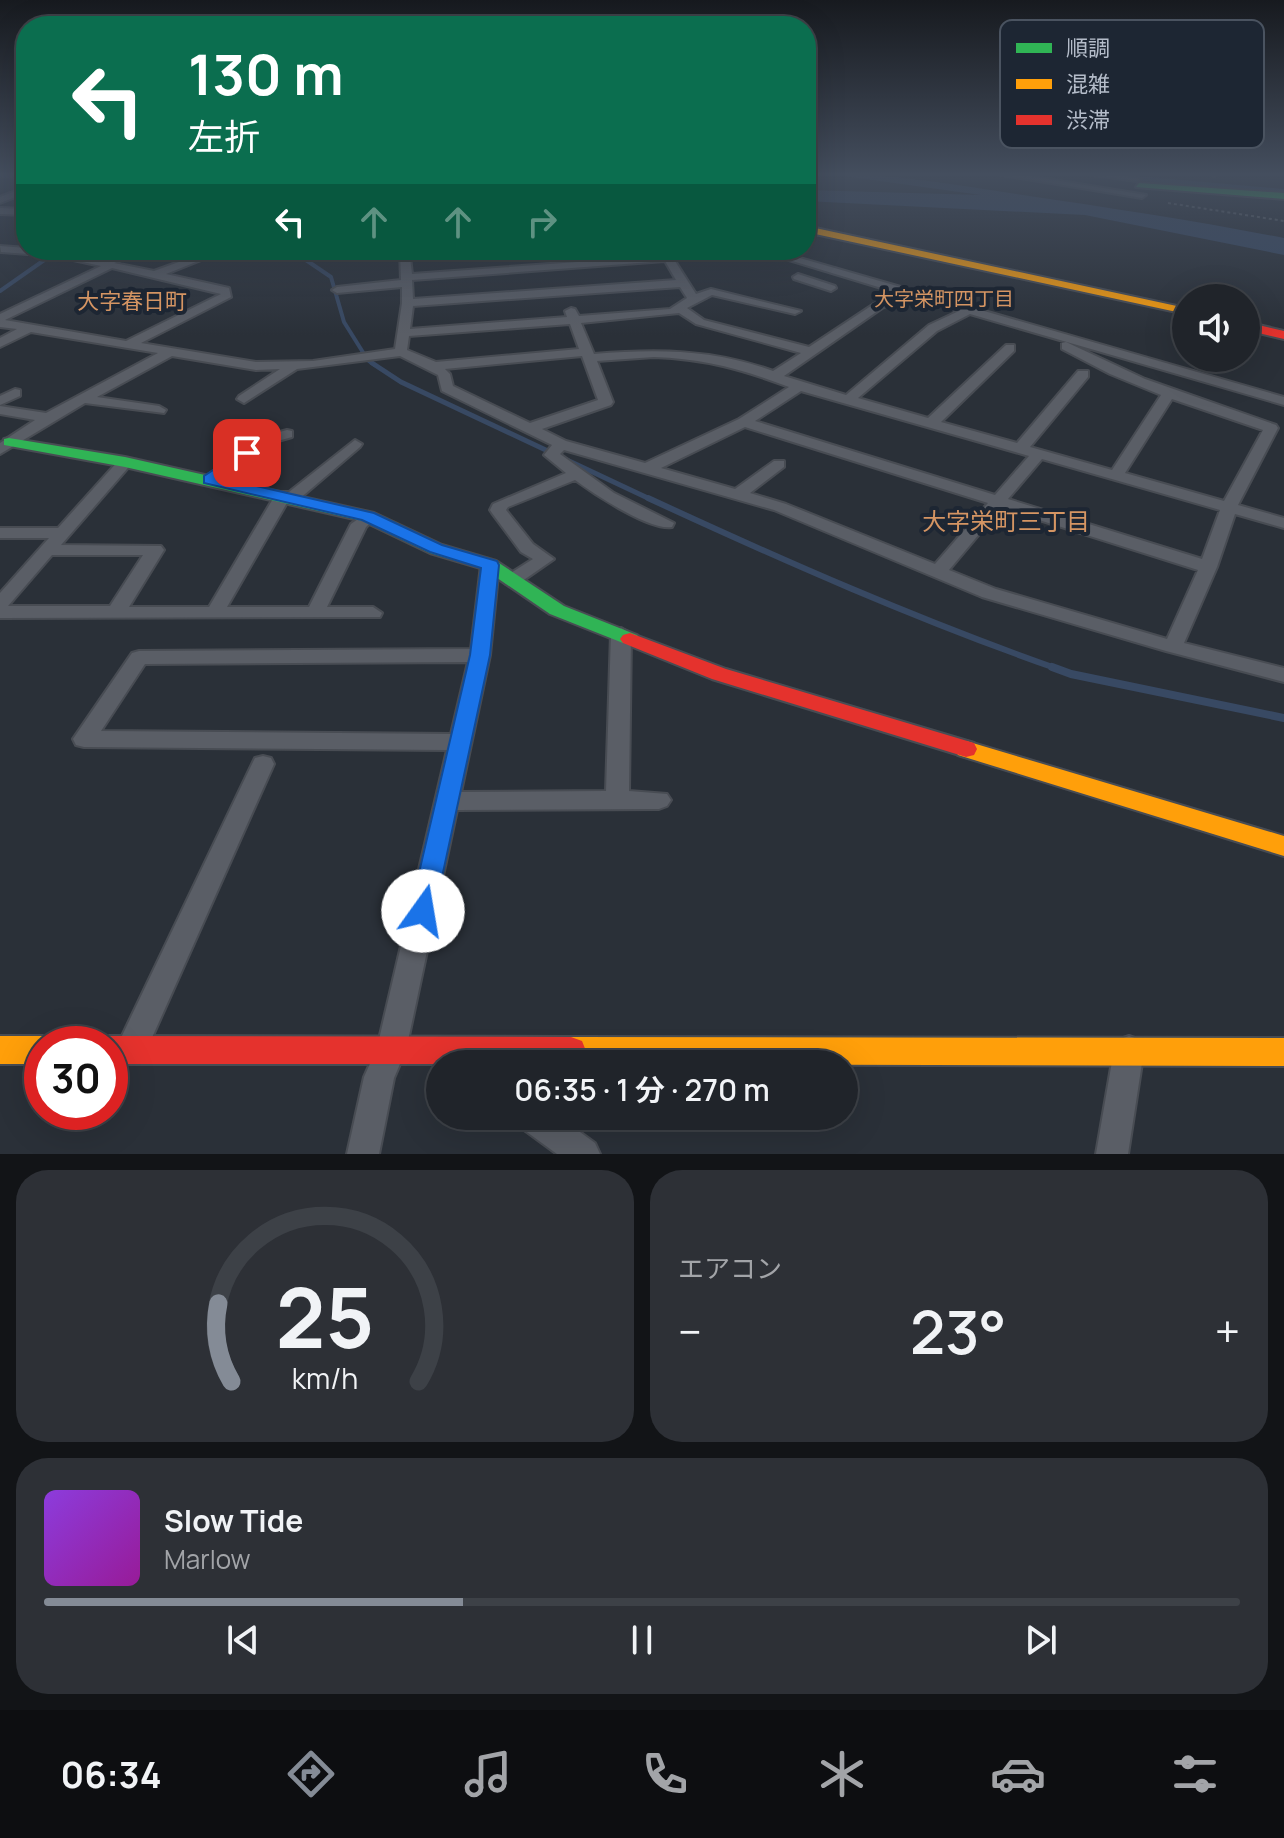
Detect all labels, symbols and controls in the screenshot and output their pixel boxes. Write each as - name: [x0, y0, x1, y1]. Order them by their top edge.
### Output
- legend: [1000, 20, 1264, 148]
- text: 順調: [1066, 33, 1110, 63]
- text: 130 m: [188, 35, 344, 112]
- icon: left: [56, 48, 160, 152]
- text: 混雑: [1066, 69, 1110, 99]
- text: 渋滞: [1066, 105, 1110, 135]
- text: 左折: [188, 112, 260, 161]
- icon: left: [268, 200, 312, 244]
- icon: ahead: [352, 200, 396, 244]
- icon: ahead: [436, 200, 480, 244]
- icon: right: [520, 200, 564, 244]
- map controls: [1172, 284, 1260, 372]
- button: sound: [1172, 284, 1260, 372]
- district label: 大字栄町四丁目: [874, 285, 1014, 312]
- district label: 大字春日町: [77, 286, 187, 316]
- pin: [213, 419, 281, 487]
- icon: arrive: [225, 431, 269, 475]
- district label: 大字栄町三丁目: [922, 504, 1090, 537]
- position arrow: [381, 869, 465, 953]
- speed limit sign: 30: [24, 1026, 128, 1130]
- text: 06:35 · 1 分 · 270 m: [514, 1069, 770, 1110]
- text: エアコン: [678, 1250, 782, 1286]
- text: 25: [276, 1259, 374, 1373]
- text: 23°: [910, 1290, 1006, 1372]
- text: −: [678, 1301, 702, 1361]
- text: +: [1215, 1301, 1240, 1361]
- text: km/h: [292, 1359, 358, 1398]
- text: Slow Tide: [164, 1500, 303, 1541]
- text: Marlow: [164, 1541, 251, 1577]
- icon: previous: [221, 1618, 265, 1662]
- icon: pause: [620, 1618, 664, 1662]
- icon: next: [1019, 1618, 1063, 1662]
- icon: directions: [283, 1746, 339, 1802]
- icon: music: [460, 1746, 516, 1802]
- icon: phone: [637, 1746, 693, 1802]
- icon: climate: [814, 1746, 870, 1802]
- icon: car: [990, 1746, 1046, 1802]
- icon: filters: [1167, 1746, 1223, 1802]
- text: 06:34: [60, 1750, 162, 1799]

